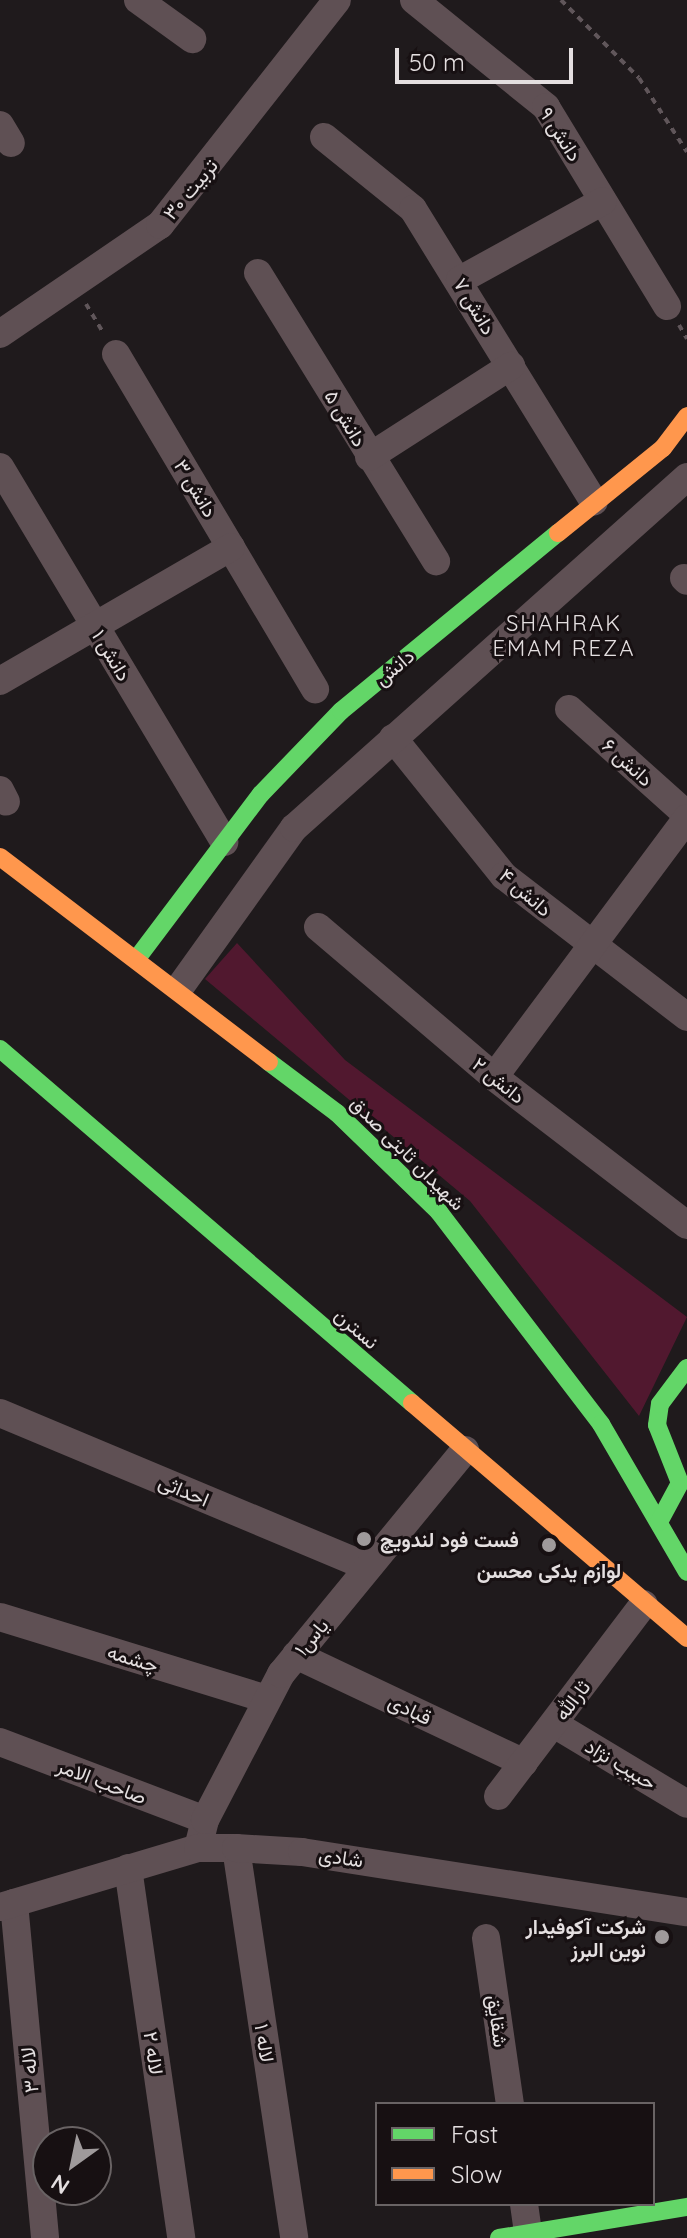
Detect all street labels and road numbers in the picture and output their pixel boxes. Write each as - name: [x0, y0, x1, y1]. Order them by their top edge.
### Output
- street label: دانش ۹: [535, 102, 587, 166]
- street label: تربیت ۳۰: [158, 154, 222, 224]
- street label: دانش ۷: [449, 273, 501, 339]
- street label: دانش ۵: [320, 385, 372, 451]
- street label: دانش ۳: [169, 455, 223, 521]
- street label: دانش ۱: [87, 625, 137, 685]
- street label: دانش: [369, 643, 419, 691]
- street label: دانش ۶: [598, 733, 658, 791]
- street label: دانش ۴: [495, 863, 557, 921]
- street label: دانش ۲: [468, 1052, 530, 1108]
- street label: شهیدان ثابتی صدق: [346, 1091, 470, 1215]
- street label: نسترن: [330, 1302, 384, 1354]
- street label: احداثی: [155, 1469, 213, 1511]
- street label: یاس۱: [289, 1614, 333, 1660]
- street label: چشمه: [105, 1639, 161, 1677]
- street label: ثارالله: [549, 1675, 595, 1725]
- street label: قبادی: [385, 1689, 435, 1729]
- street label: حبیب نژاد: [581, 1734, 661, 1794]
- street label: صاحب الامر: [54, 1753, 150, 1809]
- street label: شادی: [317, 1842, 365, 1872]
- street label: شقایق: [482, 1993, 514, 2049]
- street label: لاله ۱: [250, 2022, 280, 2064]
- street label: لاله ۲: [139, 2030, 169, 2076]
- street label: لاله ۳: [15, 2046, 43, 2094]

